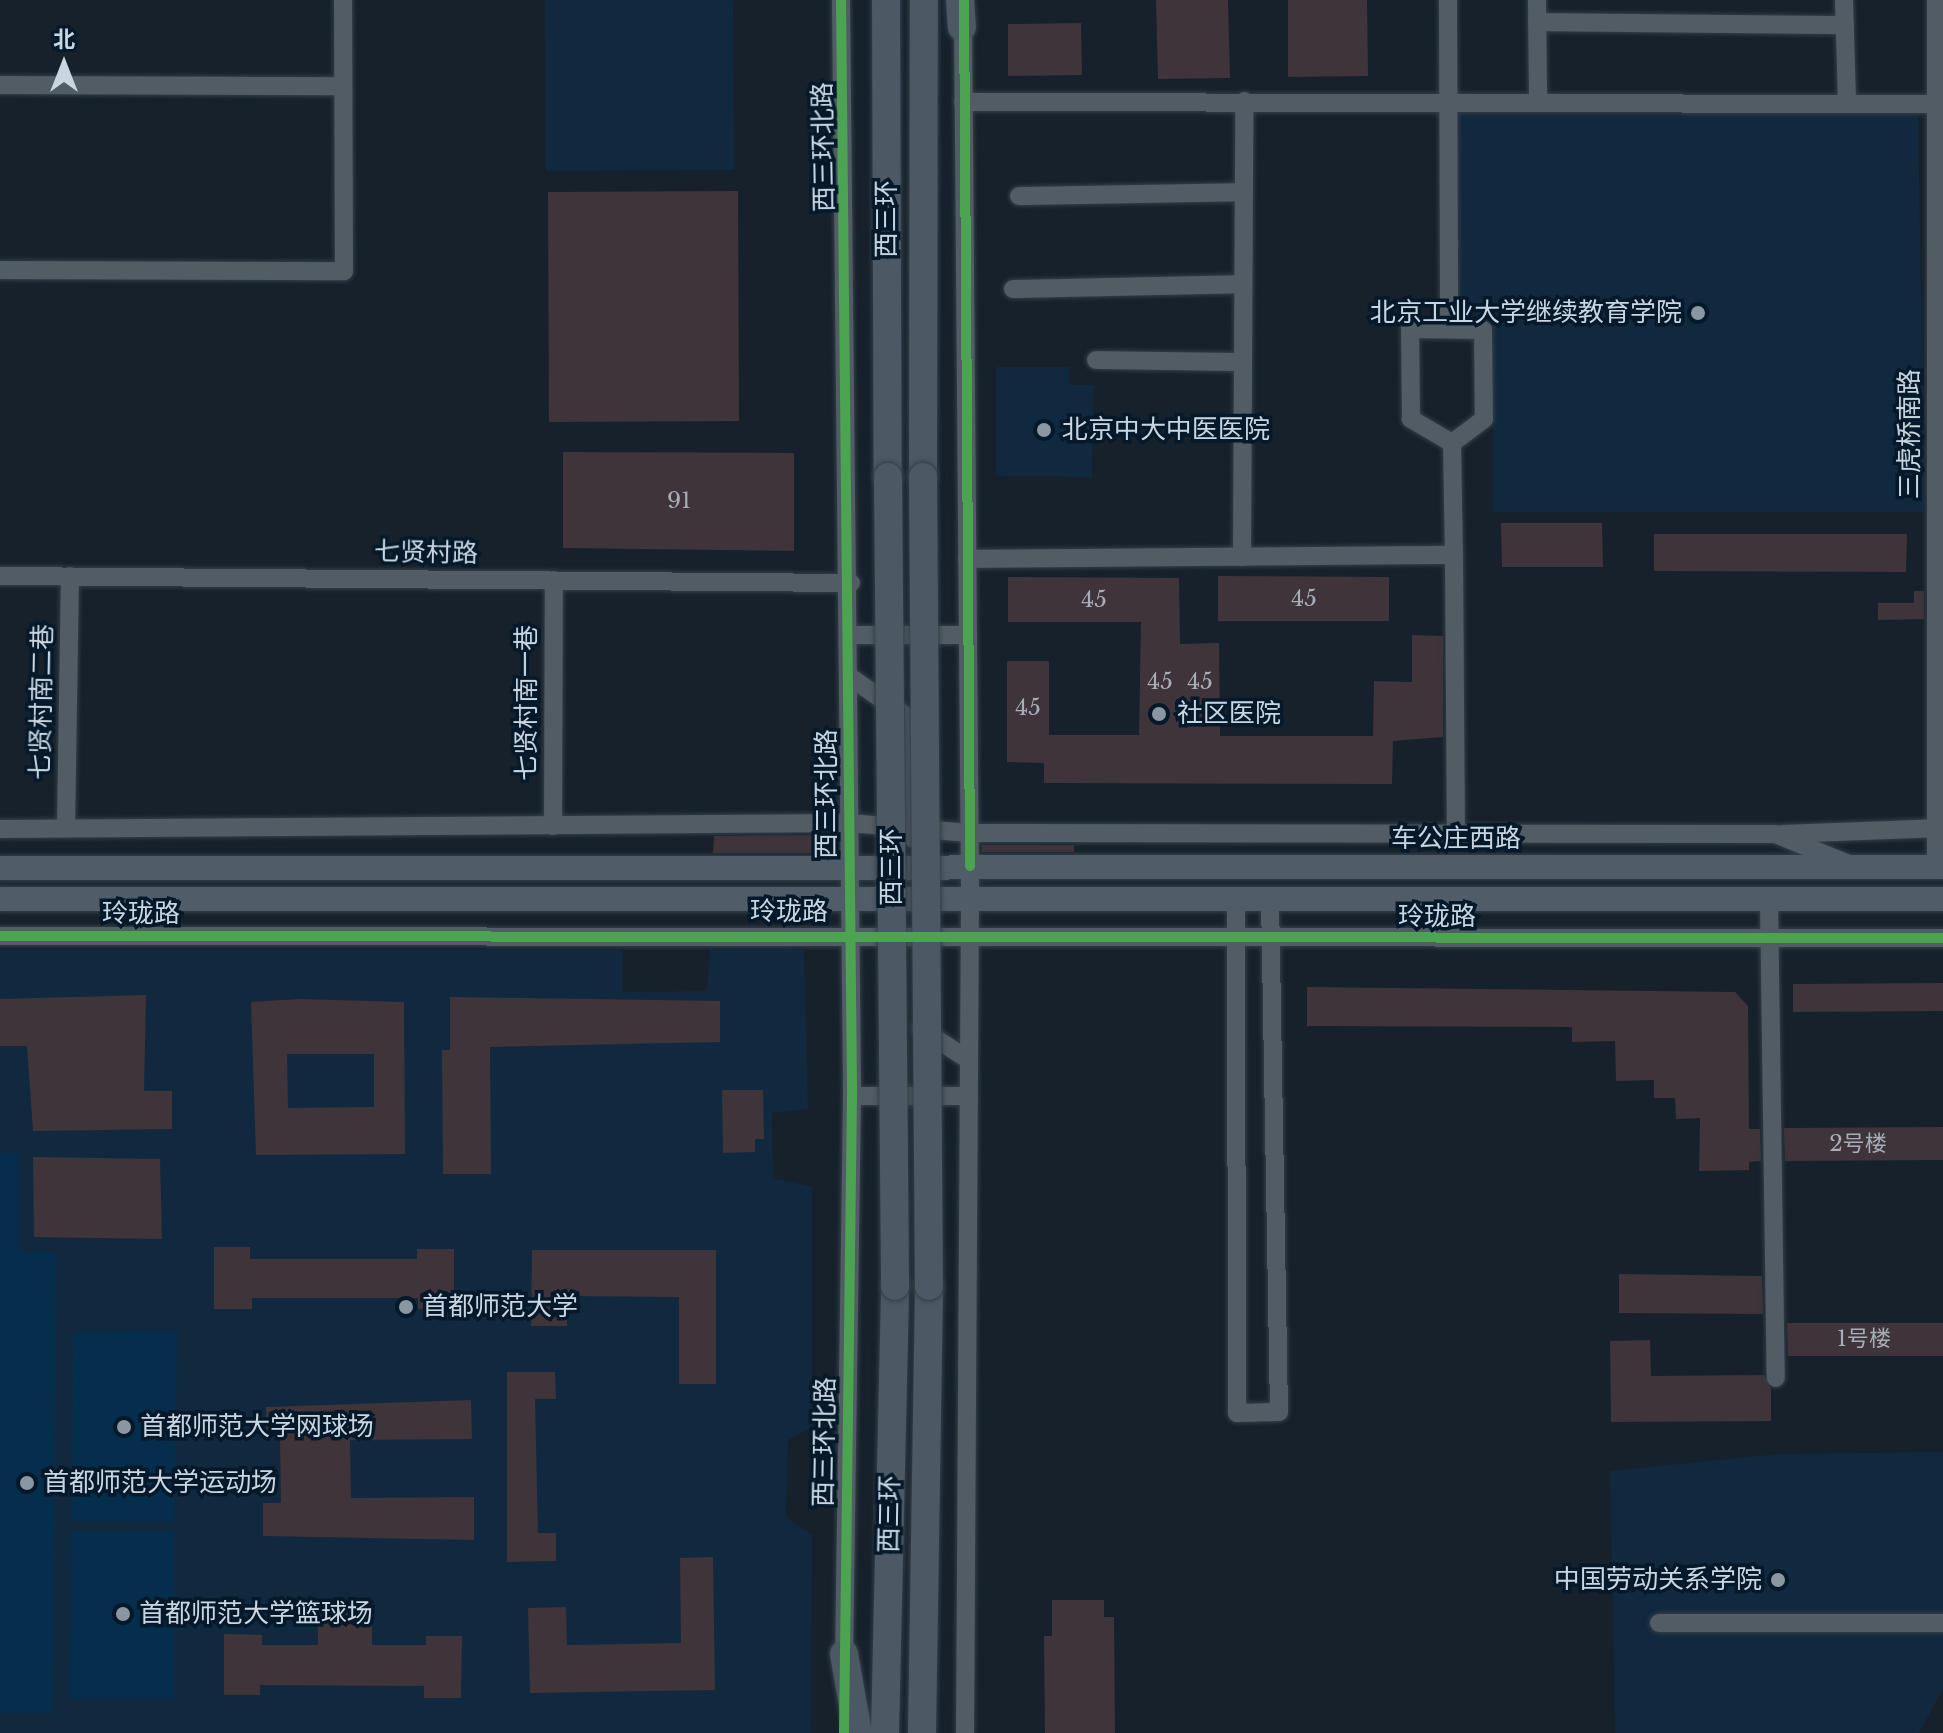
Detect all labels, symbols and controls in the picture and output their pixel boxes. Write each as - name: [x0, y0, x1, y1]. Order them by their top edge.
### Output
- north arrow: [24, 24, 104, 104]
- text: 北: [53, 26, 75, 53]
- street label: 西三环北路: [807, 82, 841, 212]
- street label: 西三环: [871, 180, 903, 258]
- place label: 北京工业大学继续教育学院: [1370, 297, 1682, 329]
- marker: 北京工业大学继续教育学院: [1689, 304, 1707, 322]
- street label: 三虎桥南路: [1894, 369, 1926, 499]
- place label: 北京中大中医医院: [1062, 414, 1270, 446]
- marker: 北京中大中医医院: [1033, 419, 1055, 441]
- house number: 91: [667, 488, 691, 514]
- street label: 七贤村路: [374, 536, 478, 570]
- house number: 45: [1291, 586, 1317, 612]
- house number: 45: [1081, 587, 1107, 613]
- street label: 七贤村南二巷: [25, 624, 59, 780]
- street label: 七贤村南一巷: [511, 625, 543, 781]
- house number: 45: [1147, 669, 1173, 695]
- house number: 45: [1187, 669, 1213, 695]
- house number: 45: [1015, 695, 1041, 721]
- place label: 社区医院: [1177, 698, 1281, 730]
- marker: 社区医院: [1148, 703, 1170, 725]
- street label: 西三环北路: [811, 729, 843, 859]
- street label: 车公庄西路: [1391, 823, 1521, 855]
- street label: 西三环: [876, 828, 908, 906]
- street label: 玲珑路: [750, 896, 828, 928]
- street label: 玲珑路: [102, 898, 180, 930]
- street label: 玲珑路: [1398, 901, 1476, 933]
- house number: 2号楼: [1829, 1131, 1887, 1157]
- place label: 首都师范大学: [422, 1291, 578, 1323]
- marker: 首都师范大学: [397, 1298, 415, 1316]
- house number: 1号楼: [1837, 1326, 1891, 1352]
- street label: 西三环北路: [808, 1377, 842, 1507]
- place label: 首都师范大学网球场: [140, 1411, 374, 1443]
- marker: 首都师范大学网球场: [115, 1418, 133, 1436]
- place label: 首都师范大学运动场: [43, 1467, 277, 1499]
- marker: 首都师范大学运动场: [18, 1474, 36, 1492]
- street label: 西三环: [874, 1475, 906, 1553]
- place label: 中国劳动关系学院: [1554, 1564, 1762, 1596]
- marker: 中国劳动关系学院: [1769, 1571, 1787, 1589]
- place label: 首都师范大学篮球场: [139, 1598, 373, 1630]
- marker: 首都师范大学篮球场: [114, 1605, 132, 1623]

